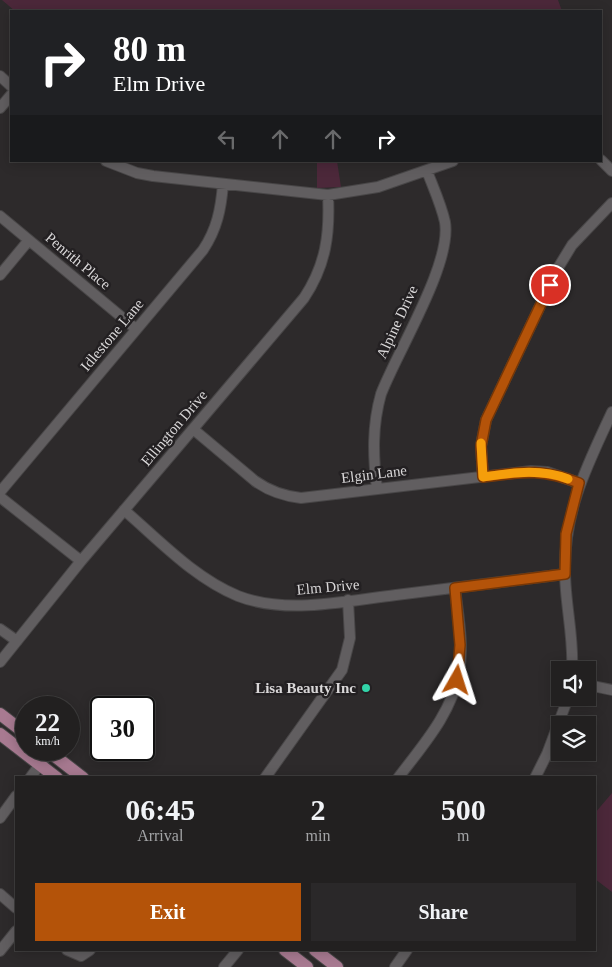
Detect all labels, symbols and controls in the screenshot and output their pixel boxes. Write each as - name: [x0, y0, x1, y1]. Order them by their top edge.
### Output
- icon: right: [30, 30, 95, 95]
- text: 80 m: [113, 30, 186, 69]
- text: Elm Drive: [113, 71, 205, 96]
- icon: left: [213, 125, 241, 153]
- icon: ahead: [266, 125, 294, 153]
- icon: ahead: [319, 125, 347, 153]
- icon: right: [372, 125, 400, 153]
- street label: Penrith Place: [42, 229, 114, 293]
- pin: [529, 264, 571, 306]
- icon: arrive: [536, 271, 564, 299]
- street label: Alpine Drive: [373, 283, 421, 361]
- street label: Idlestone Lane: [77, 296, 147, 374]
- street label: Ellington Drive: [138, 387, 210, 469]
- street label: Elgin Lane: [340, 462, 408, 486]
- street label: Elm Drive: [296, 576, 360, 598]
- position arrow: [430, 653, 482, 705]
- map controls: [551, 661, 596, 761]
- button: sound: [551, 661, 596, 706]
- place label: Lisa Beauty Inc: [255, 680, 356, 696]
- marker: Lisa Beauty Inc: [360, 682, 372, 694]
- speed limit sign: 30: [90, 696, 155, 761]
- text: 22: [35, 709, 60, 736]
- button: layers: [551, 716, 596, 761]
- text: km/h: [35, 734, 60, 748]
- text: 06:45: [125, 793, 195, 826]
- text: 2: [310, 793, 325, 826]
- text: 500: [441, 793, 486, 826]
- text: Arrival: [137, 827, 183, 844]
- text: min: [306, 827, 330, 844]
- text: m: [457, 827, 469, 844]
- button: Exit: [35, 883, 301, 941]
- button: Share: [311, 883, 576, 941]

